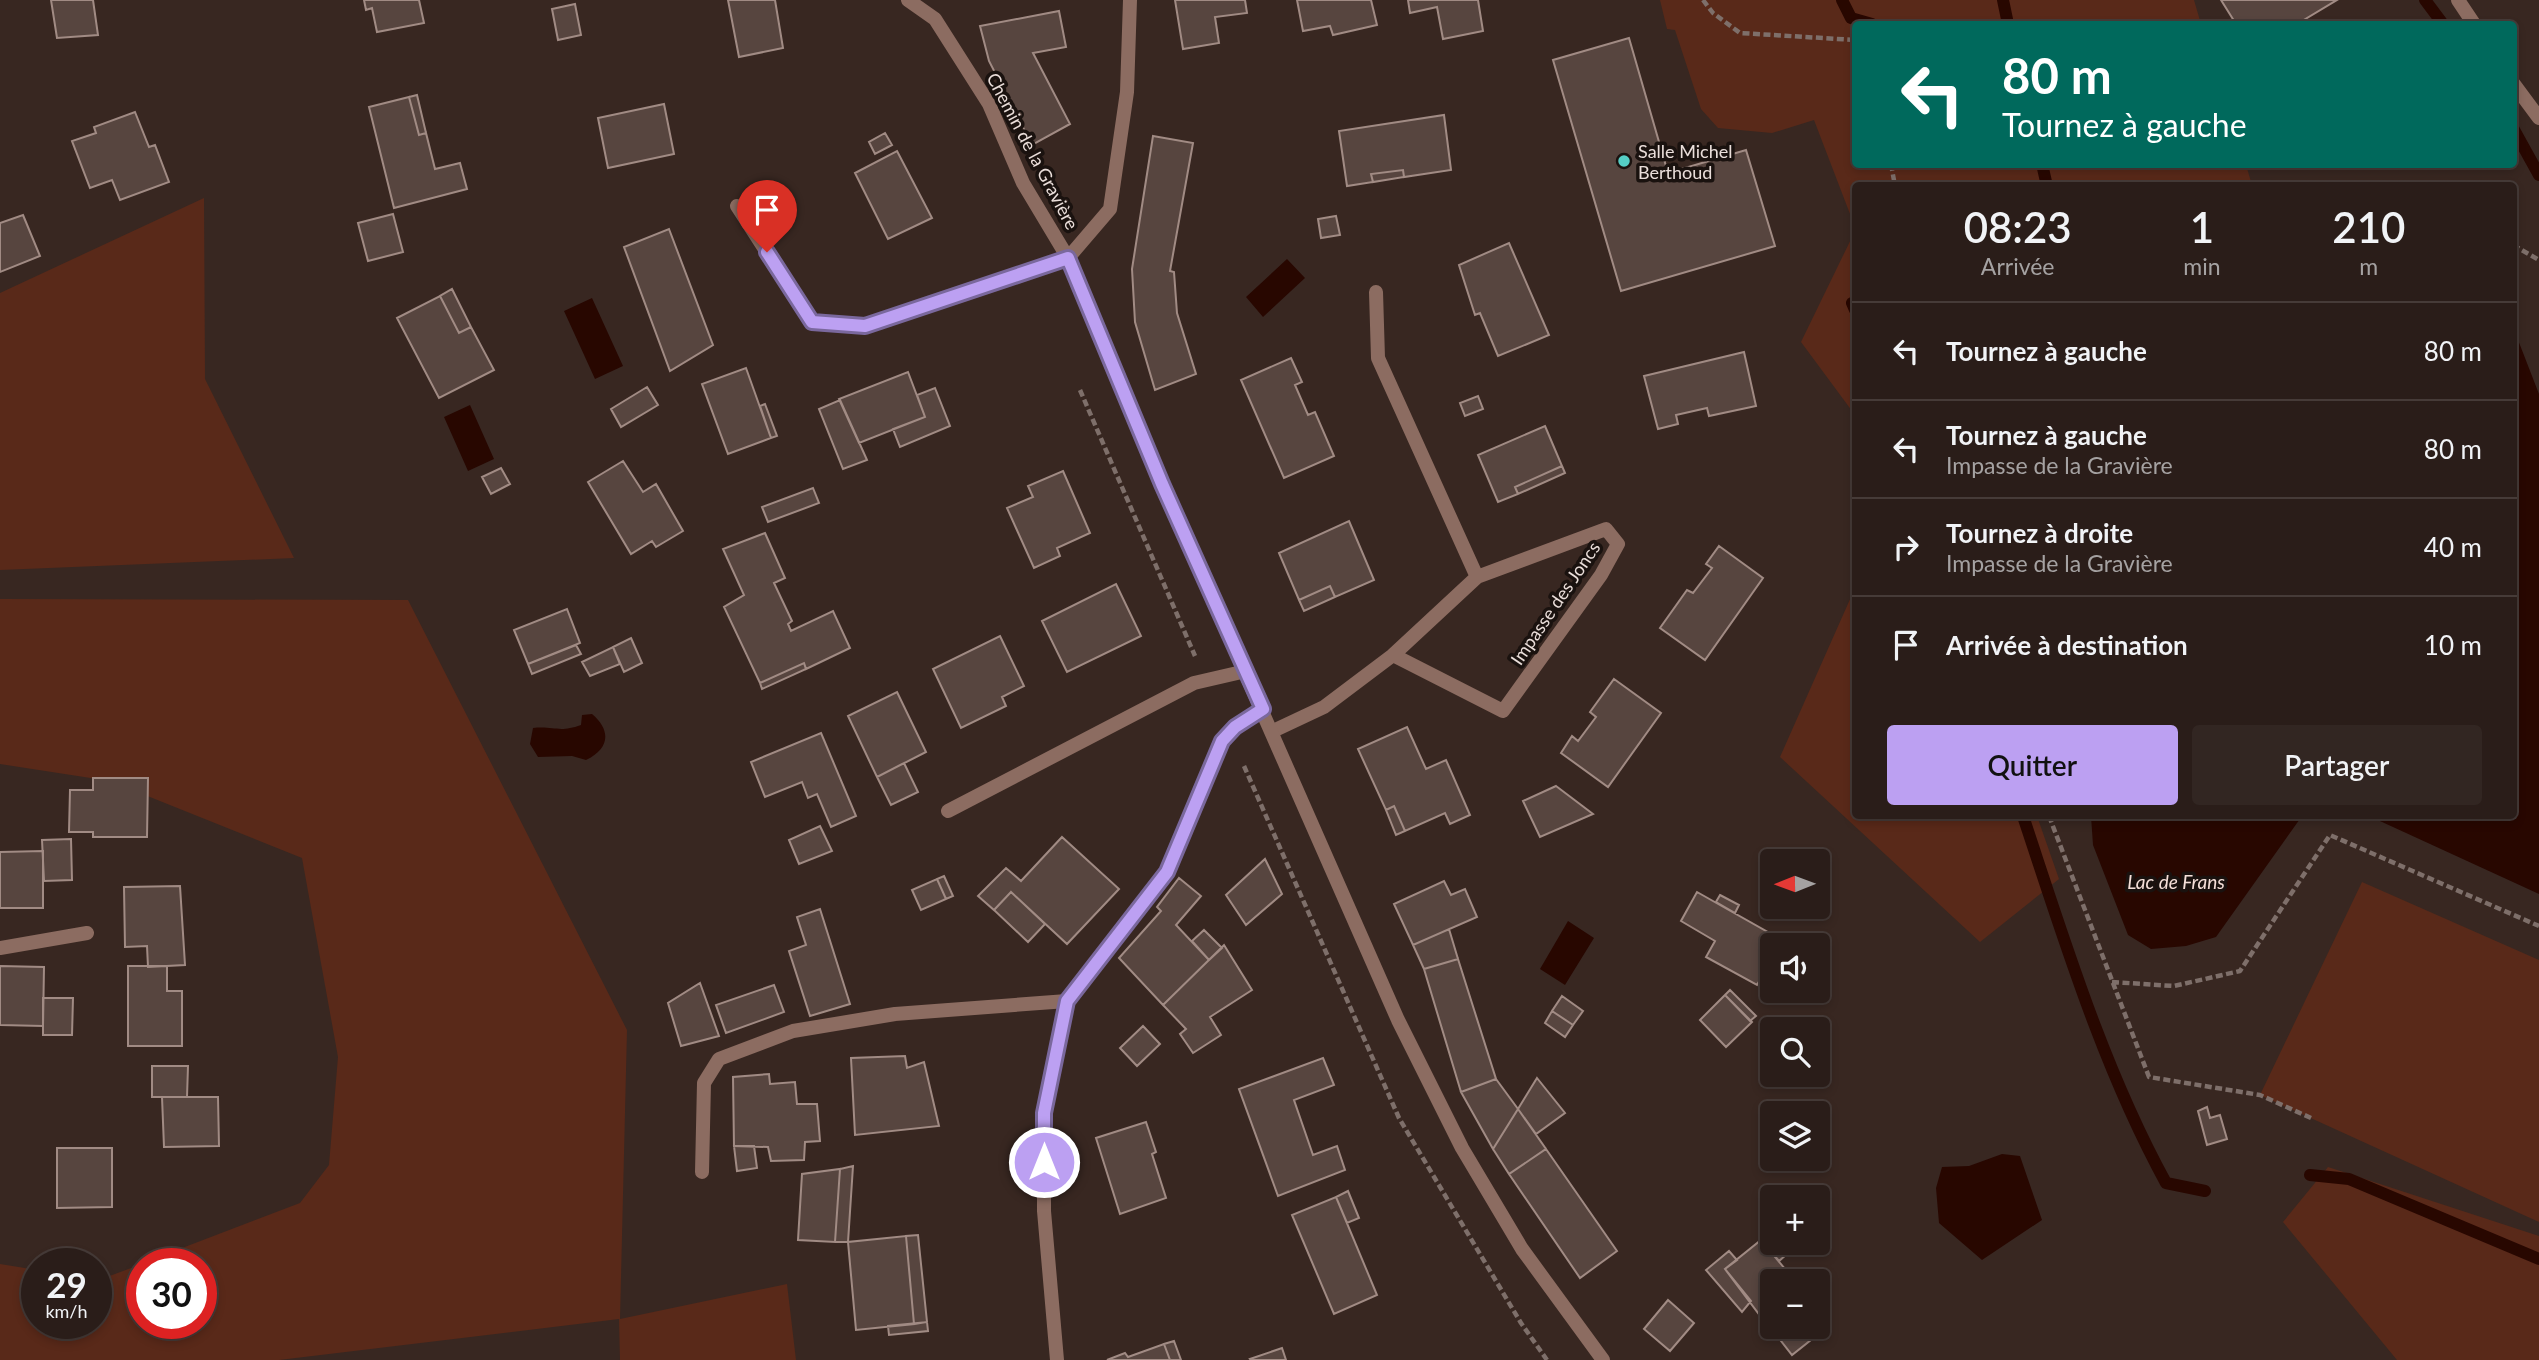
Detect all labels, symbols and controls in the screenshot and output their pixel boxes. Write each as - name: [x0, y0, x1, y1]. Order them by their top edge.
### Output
- text: 80 m: [2002, 46, 2112, 104]
- icon: left: [1887, 49, 1978, 140]
- street label: Chemin de la Gravière: [982, 69, 1084, 233]
- text: Tournez à gauche: [2002, 105, 2247, 144]
- place label: Salle Michel Berthoud: [1638, 140, 1732, 183]
- marker: Salle Michel Berthoud: [1616, 153, 1632, 169]
- pin: [737, 180, 797, 252]
- icon: arrive: [748, 191, 786, 229]
- text: 08:23: [1964, 202, 2072, 252]
- text: 1: [2190, 202, 2214, 252]
- text: 210: [2332, 202, 2405, 252]
- text: Arrivée: [1981, 252, 2054, 280]
- text: min: [2183, 252, 2221, 280]
- text: m: [2359, 252, 2378, 280]
- icon: left: [1887, 332, 1925, 370]
- text: Tournez à gauche: [1946, 335, 2147, 367]
- text: 80 m: [2424, 335, 2482, 367]
- text: Tournez à gauche: [1946, 419, 2147, 451]
- icon: left: [1887, 430, 1925, 468]
- text: 80 m: [2424, 433, 2482, 465]
- text: Impasse de la Gravière: [1946, 451, 2173, 479]
- text: Tournez à droite: [1946, 517, 2133, 549]
- icon: right: [1887, 528, 1925, 566]
- text: 40 m: [2424, 531, 2482, 563]
- street label: Impasse des Joncs: [1506, 537, 1604, 669]
- text: Impasse de la Gravière: [1946, 549, 2173, 577]
- icon: arrive: [1887, 626, 1925, 664]
- text: Arrivée à destination: [1946, 629, 2188, 661]
- text: 10 m: [2424, 629, 2482, 661]
- button: Quitter: [1887, 725, 2178, 805]
- button: Partager: [2192, 725, 2482, 805]
- north arrow: [1760, 849, 1830, 919]
- map controls: [1760, 849, 1830, 1339]
- water label: Lac de Frans: [2127, 870, 2225, 893]
- button: sound: [1760, 933, 1830, 1003]
- button: search: [1760, 1017, 1830, 1087]
- button: layers: [1760, 1101, 1830, 1171]
- position arrow: [1007, 1125, 1081, 1199]
- button: +: [1760, 1185, 1830, 1255]
- speed limit sign: 30: [126, 1248, 217, 1339]
- text: 29: [46, 1263, 87, 1305]
- button: −: [1760, 1269, 1830, 1339]
- text: km/h: [45, 1300, 88, 1322]

